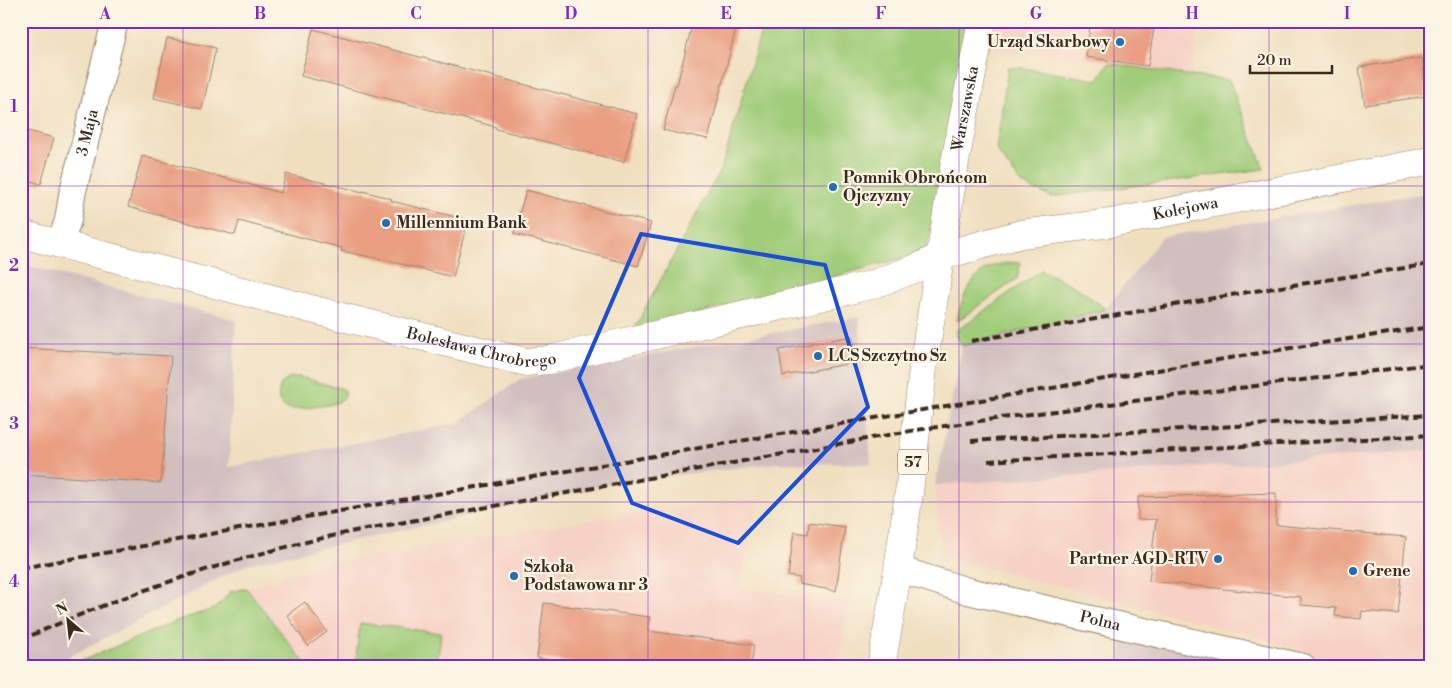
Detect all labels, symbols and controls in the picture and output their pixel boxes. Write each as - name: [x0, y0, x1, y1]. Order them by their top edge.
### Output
- text: A: [98, 4, 111, 24]
- text: B: [254, 4, 266, 24]
- text: C: [410, 4, 422, 24]
- text: D: [565, 4, 578, 24]
- text: E: [720, 4, 732, 24]
- text: F: [875, 4, 887, 24]
- text: G: [1030, 4, 1043, 24]
- text: H: [1185, 4, 1199, 24]
- text: I: [1344, 4, 1350, 24]
- place label: Urząd Skarbowy: [987, 32, 1111, 52]
- marker: Urząd Skarbowy: [1114, 36, 1126, 48]
- scale bar: [1250, 42, 1332, 74]
- text: 20 m: [1257, 51, 1292, 70]
- street label: Warszawska: [947, 63, 983, 154]
- text: 1: [10, 97, 18, 117]
- street label: 3 Maja: [72, 106, 103, 158]
- place label: Pomnik Obrońcom Ojczyzny: [843, 168, 988, 206]
- marker: Pomnik Obrońcom Ojczyzny: [827, 181, 839, 193]
- street label: Kolejowa: [1151, 192, 1221, 225]
- place label: Millennium Bank: [396, 213, 528, 233]
- marker: Millennium Bank: [380, 217, 392, 229]
- text: 2: [9, 256, 19, 276]
- street label: Bolesława Chrobrego: [404, 323, 558, 372]
- place label: LCS Szczytno Sz: [828, 346, 947, 366]
- marker: LCS Szczytno Sz: [812, 350, 824, 362]
- text: 3: [9, 414, 19, 434]
- road number: 57: [898, 450, 928, 474]
- place label: Partner AGD-RTV: [1069, 549, 1208, 569]
- marker: Partner AGD-RTV: [1212, 553, 1224, 565]
- place label: Szkoła Podstawowa nr 3: [524, 557, 648, 595]
- place label: Grene: [1363, 561, 1411, 581]
- marker: Grene: [1347, 565, 1359, 577]
- marker: Szkoła Podstawowa nr 3: [508, 570, 520, 582]
- text: 4: [9, 572, 20, 592]
- north arrow: [42, 596, 92, 646]
- text: N: [53, 599, 71, 620]
- street label: Polna: [1078, 607, 1123, 636]

